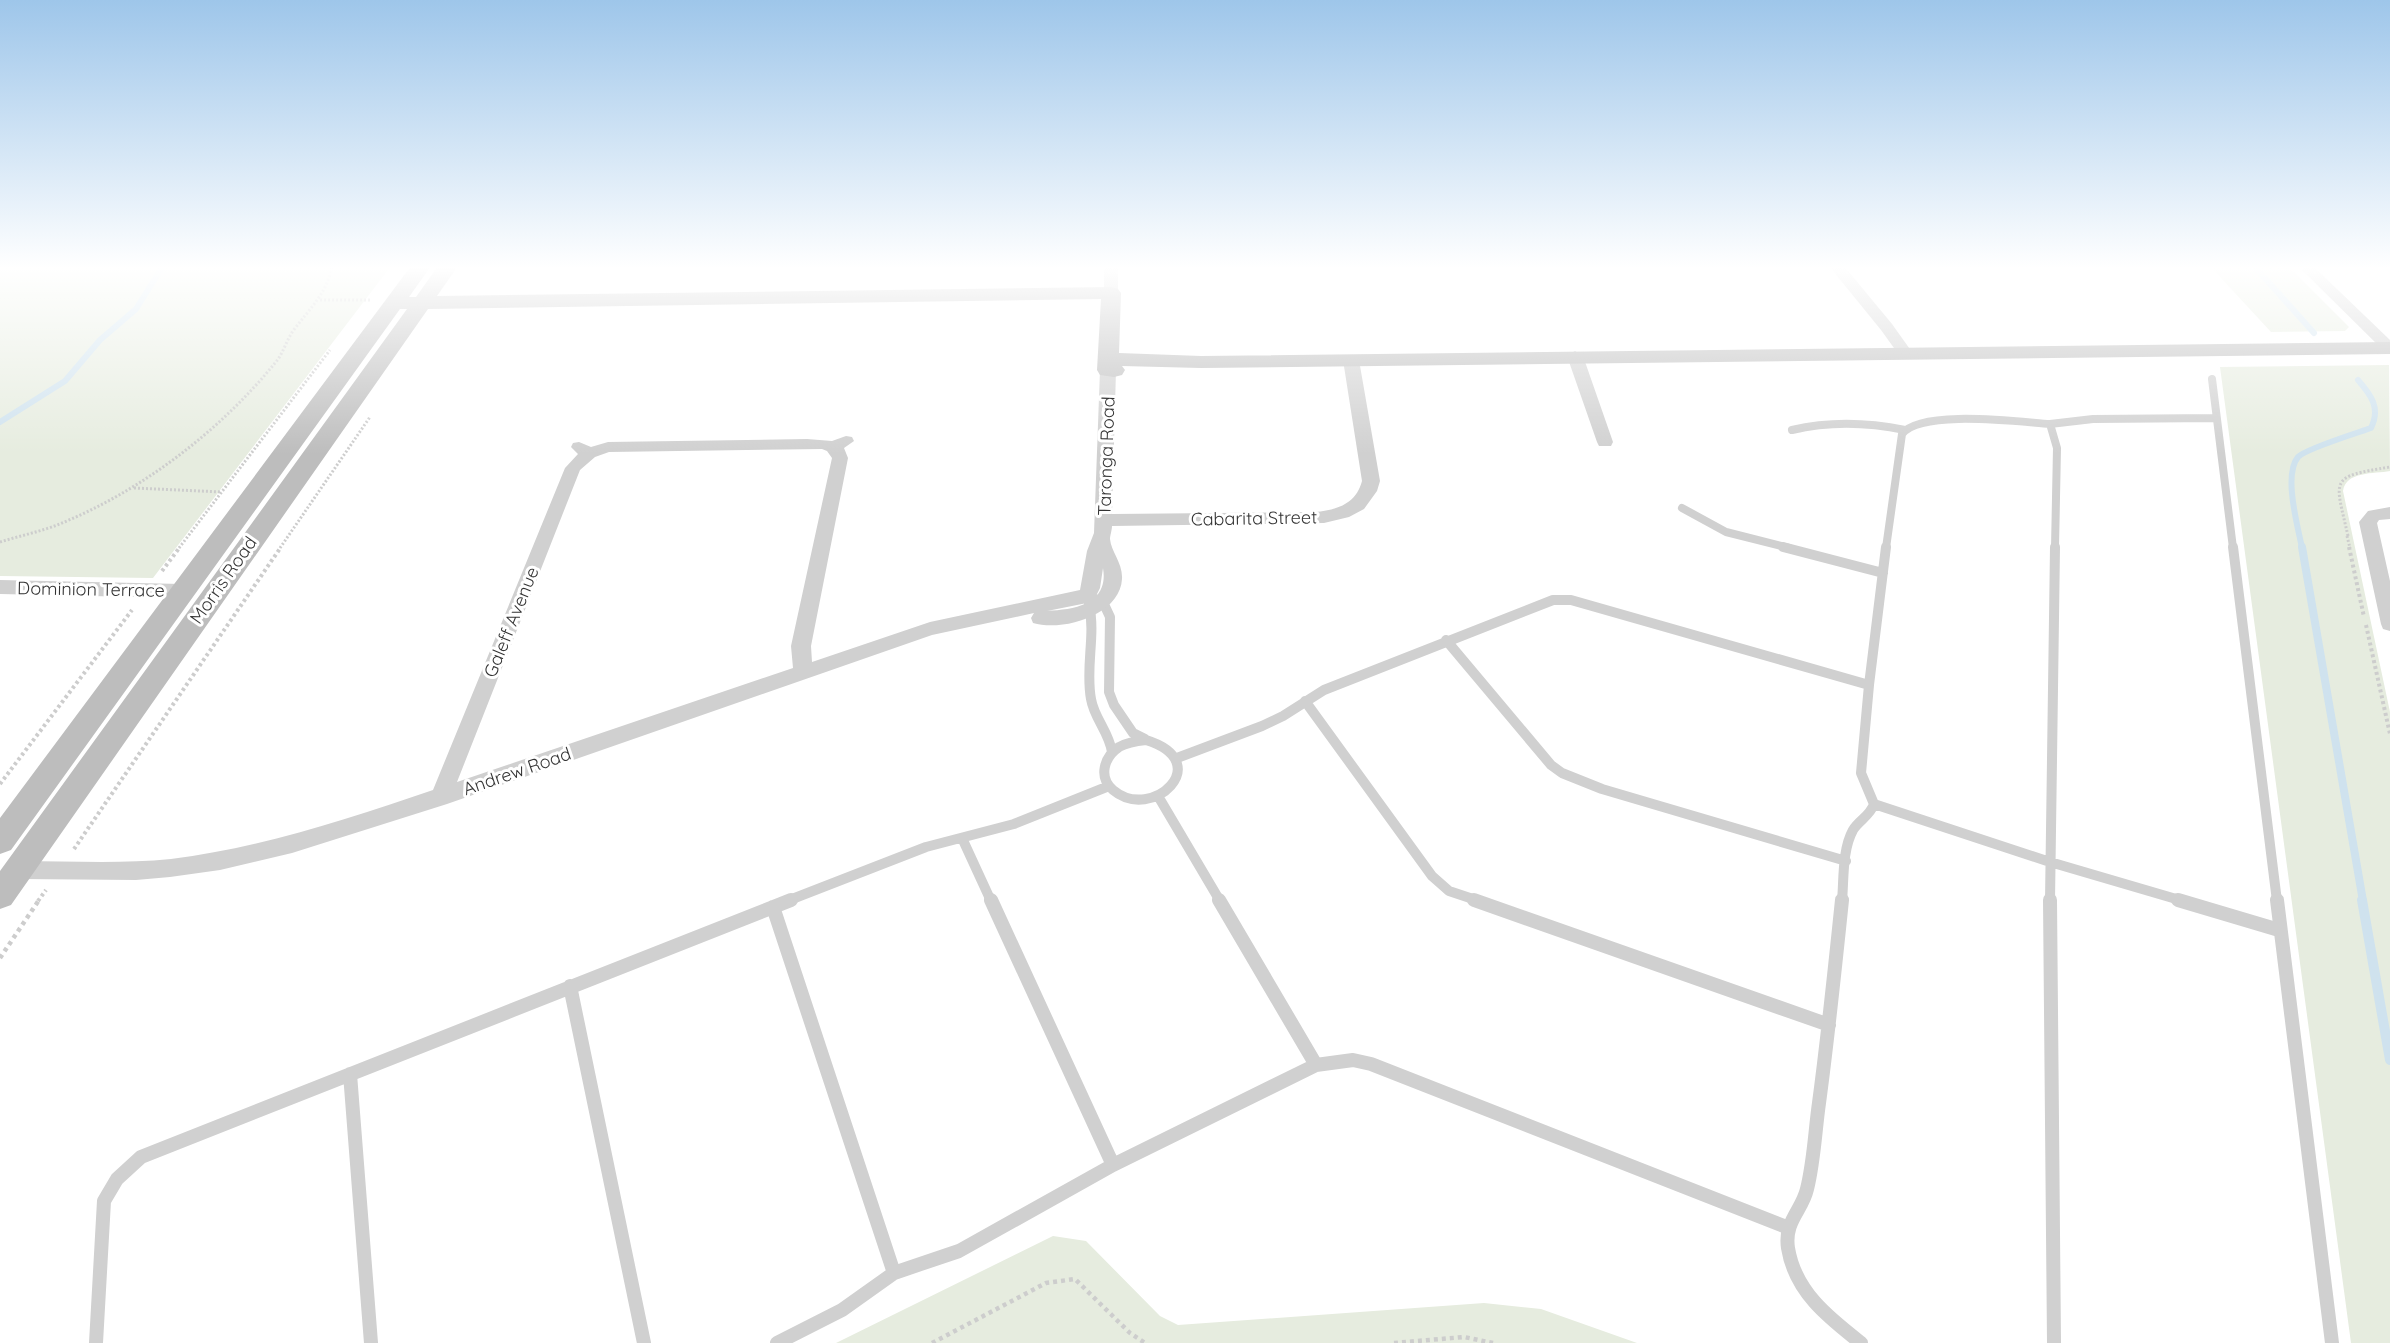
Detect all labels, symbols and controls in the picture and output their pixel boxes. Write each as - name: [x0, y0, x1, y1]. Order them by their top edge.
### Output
- street label: Taronga Road: [1092, 396, 1120, 516]
- street label: Cabarita Street: [1191, 505, 1317, 531]
- street label: Morris Road: [184, 532, 262, 628]
- street label: Galeff Avenue: [478, 563, 544, 681]
- street label: Dominion Terrace: [17, 576, 165, 602]
- street label: Andrew Road: [460, 742, 574, 800]

